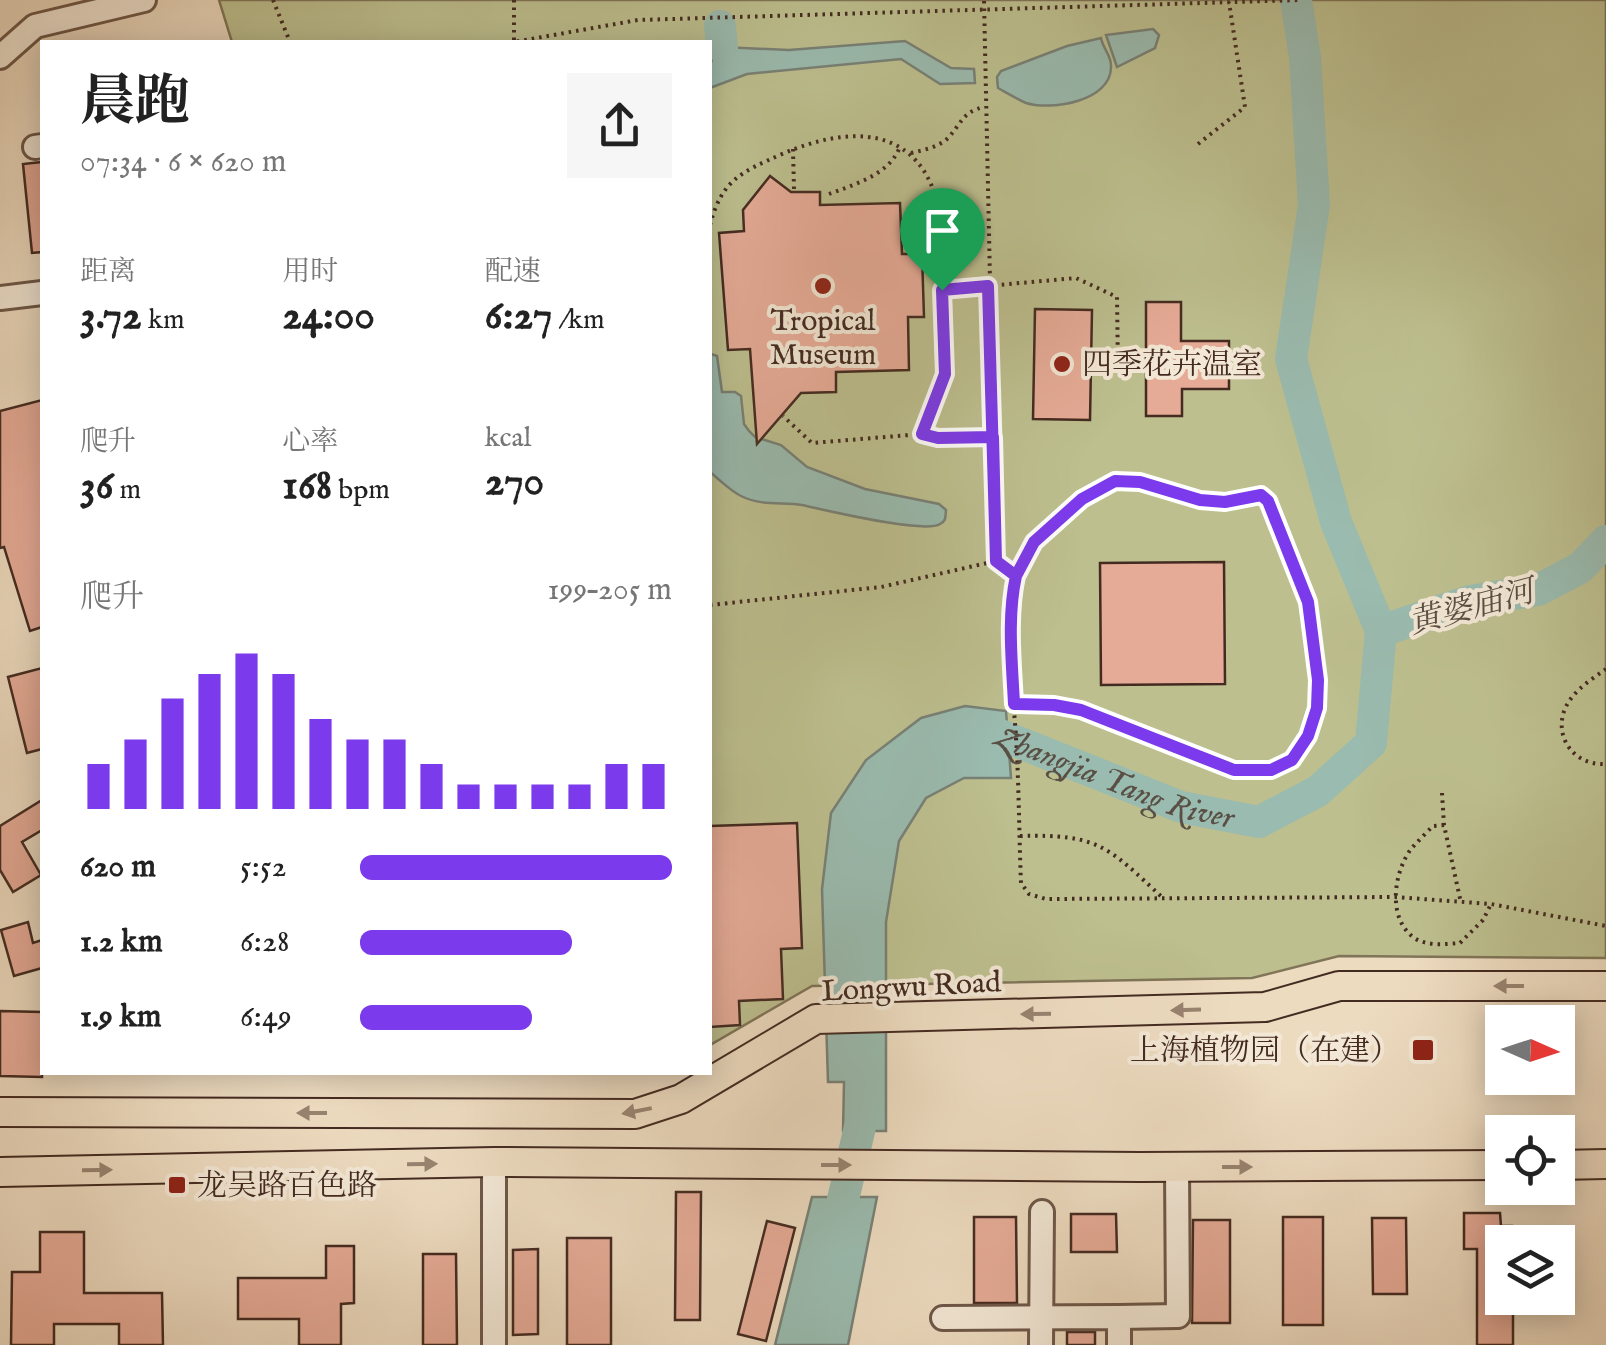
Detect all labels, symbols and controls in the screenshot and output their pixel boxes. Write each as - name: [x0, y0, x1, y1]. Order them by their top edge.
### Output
- text: 晨跑: [80, 69, 190, 139]
- button: share: [567, 73, 672, 178]
- text: 07:34 · 6 × 620 m: [80, 142, 286, 183]
- pin: [900, 188, 985, 291]
- icon: arrive: [915, 203, 970, 258]
- text: 距离: [80, 255, 136, 290]
- text: 用时: [282, 255, 338, 290]
- text: 配速: [485, 255, 541, 290]
- marker: Tropical Museum: [812, 275, 834, 297]
- text: 3.72: [80, 290, 142, 343]
- text: 24:00: [282, 290, 375, 343]
- text: 6:27: [485, 290, 552, 343]
- text: km: [142, 303, 185, 338]
- text: /km: [552, 303, 605, 338]
- place label: Tropical Museum: [770, 303, 876, 375]
- place label: 四季花卉温室: [1082, 347, 1262, 385]
- marker: 四季花卉温室: [1051, 353, 1073, 375]
- text: kcal: [485, 421, 531, 456]
- text: 爬升: [80, 425, 136, 460]
- text: 心率: [282, 425, 338, 460]
- text: 270: [485, 456, 544, 509]
- text: 36: [80, 460, 113, 513]
- text: 168: [282, 460, 332, 513]
- text: m: [113, 473, 141, 508]
- text: bpm: [332, 473, 390, 508]
- text: 199–205 m: [547, 570, 672, 611]
- water label: 黄婆庙河: [1405, 571, 1544, 645]
- text: 爬升: [80, 578, 144, 619]
- water label: Zhangjia Tang River: [986, 716, 1239, 840]
- text: 620 m: [80, 847, 156, 888]
- text: 5:52: [240, 847, 287, 888]
- text: 1.2 km: [80, 922, 163, 963]
- text: 6:28: [240, 922, 290, 963]
- street label: Longwu Road: [820, 964, 1003, 1012]
- one-way arrow: [1492, 978, 1524, 994]
- text: 1.9 km: [80, 997, 162, 1038]
- text: 6:49: [240, 997, 292, 1038]
- one-way arrow: [1170, 1002, 1202, 1018]
- north arrow: [1485, 1005, 1575, 1095]
- map controls: [1485, 1005, 1575, 1315]
- one-way arrow: [1020, 1006, 1052, 1022]
- place label: 上海植物园（在建）: [1130, 1033, 1400, 1071]
- marker: 上海植物园（在建）: [1410, 1037, 1436, 1063]
- one-way arrow: [621, 1104, 652, 1119]
- one-way arrow: [296, 1105, 328, 1121]
- button: locate: [1485, 1115, 1575, 1205]
- one-way arrow: [407, 1155, 439, 1171]
- one-way arrow: [820, 1157, 852, 1173]
- one-way arrow: [1222, 1159, 1254, 1175]
- one-way arrow: [82, 1162, 114, 1178]
- place label: 龙吴路百色路: [197, 1168, 377, 1206]
- marker: 龙吴路百色路: [166, 1174, 188, 1196]
- button: layers: [1485, 1225, 1575, 1315]

